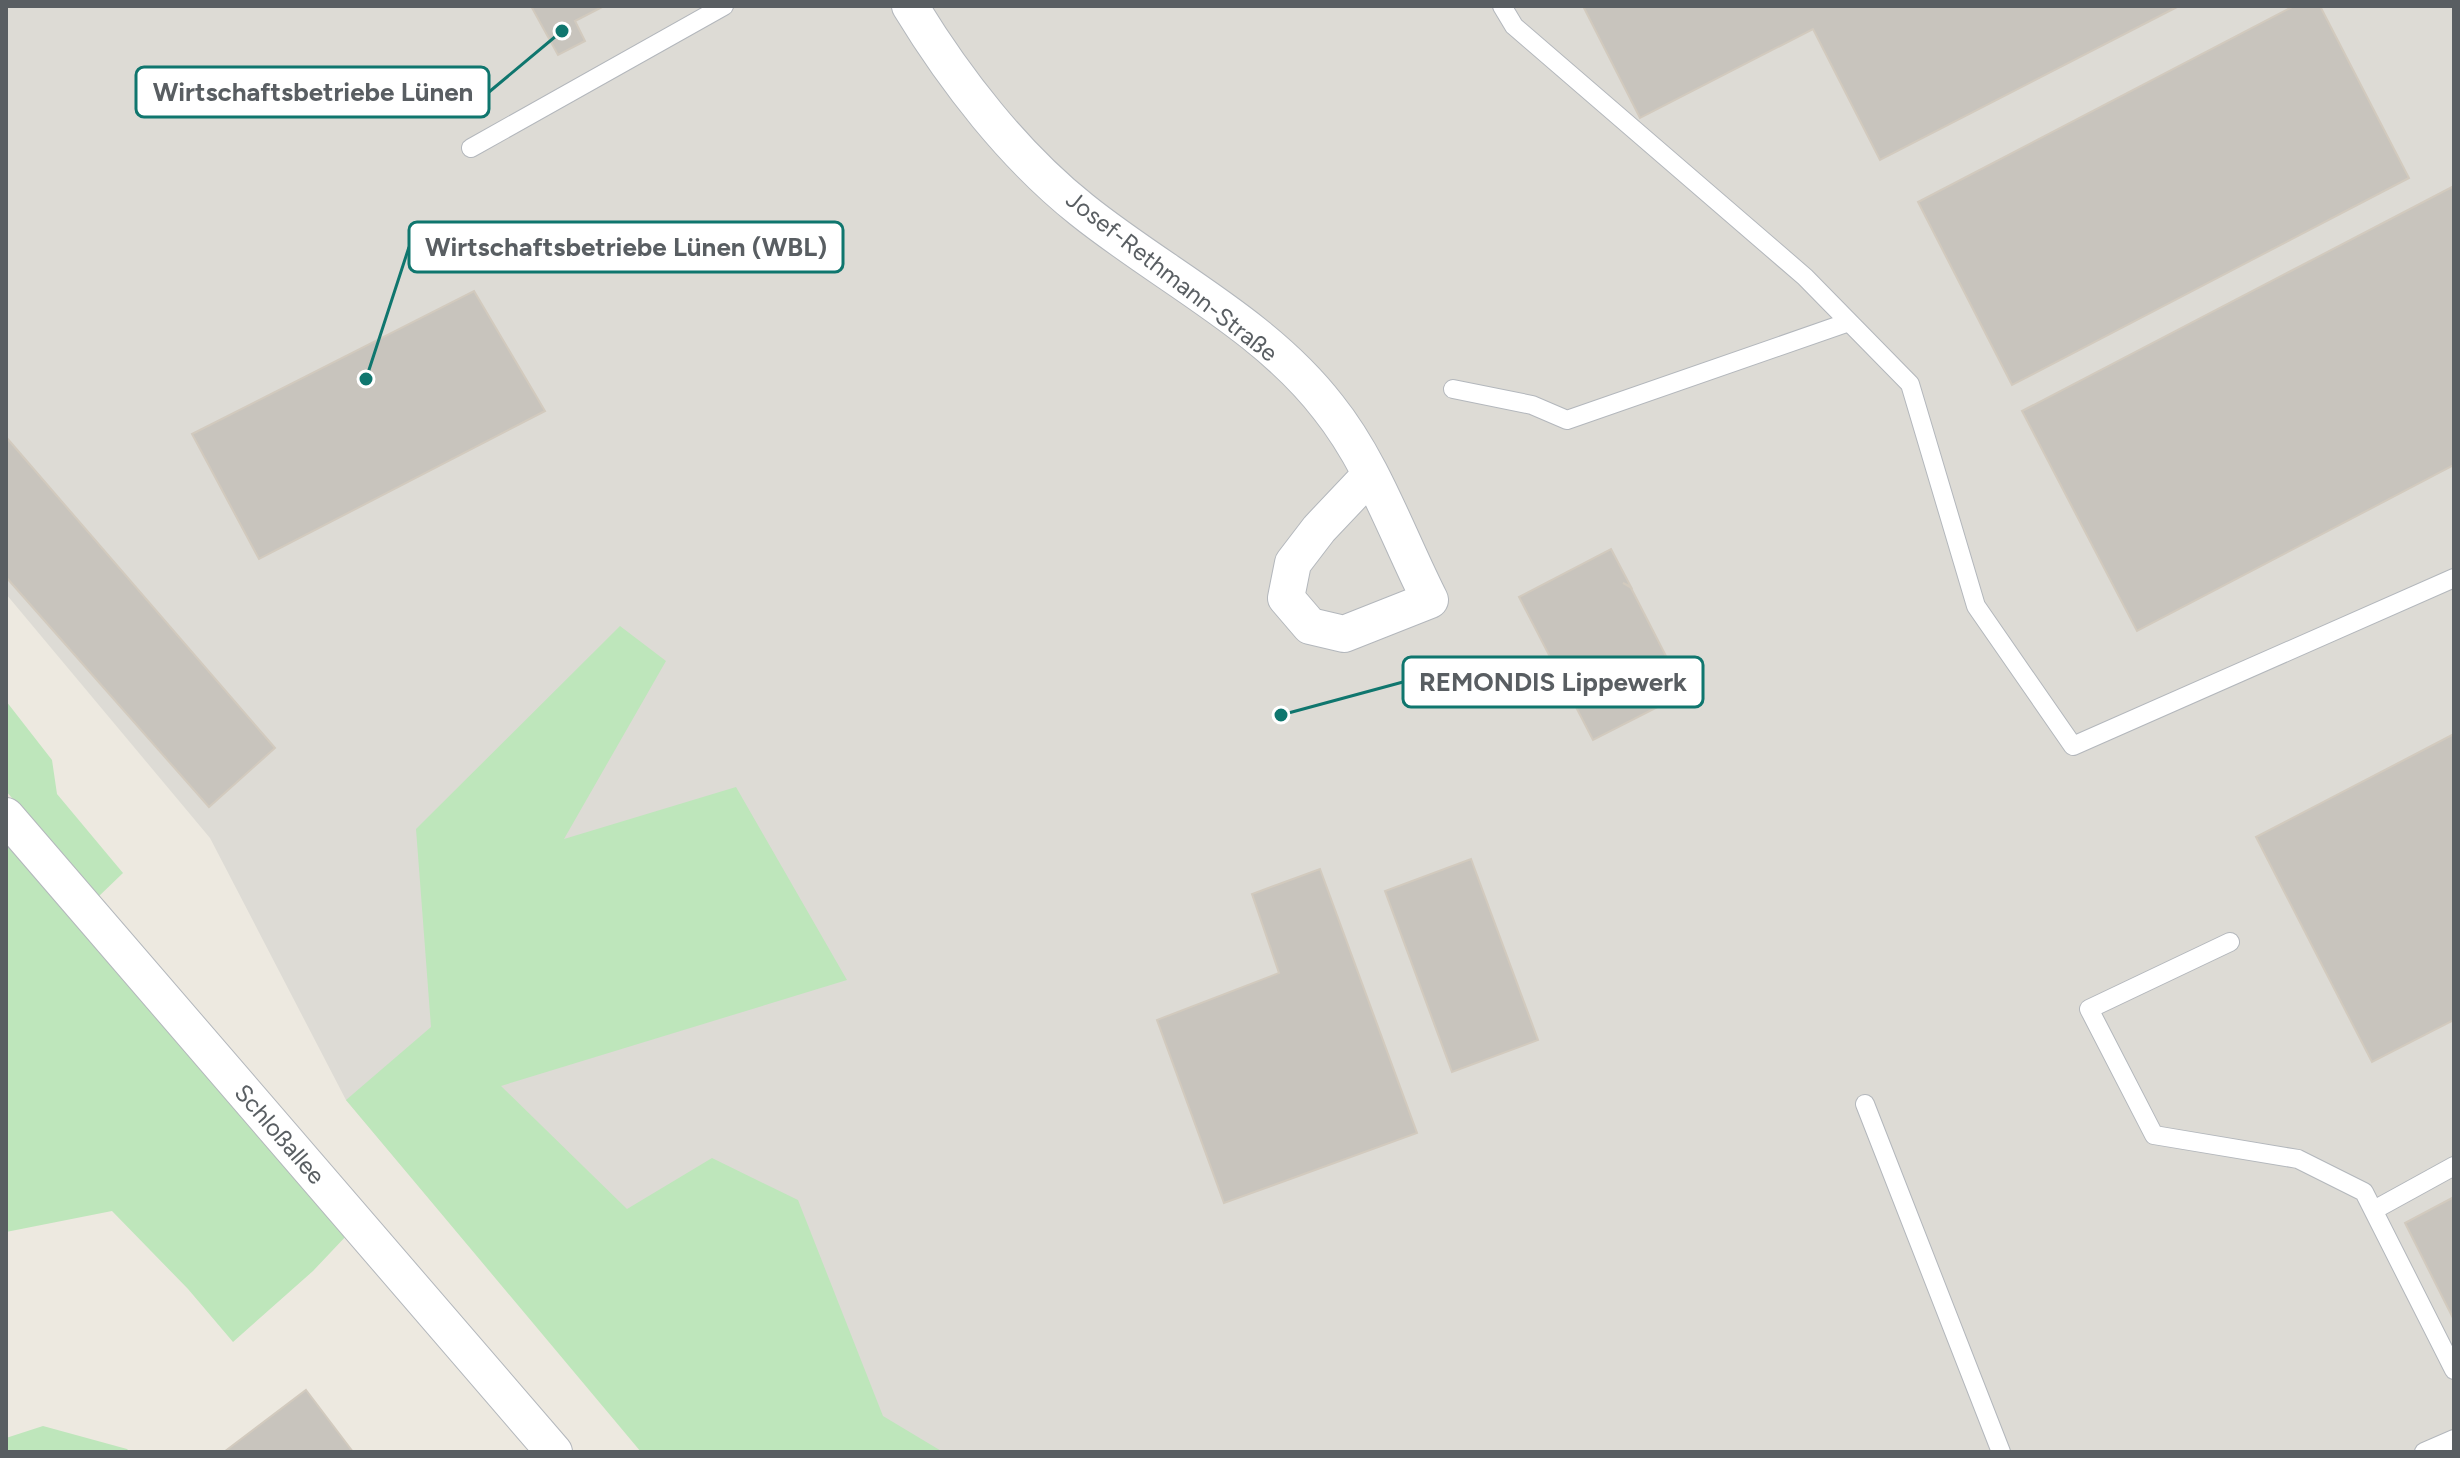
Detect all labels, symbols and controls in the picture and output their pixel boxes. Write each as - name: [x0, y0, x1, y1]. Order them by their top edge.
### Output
- callout: Wirtschaftsbetriebe Lünen: [136, 67, 489, 117]
- text: Wirtschaftsbetriebe Lünen: [153, 76, 473, 108]
- street label: Josef-Rethmann-Straße: [1061, 184, 1283, 368]
- callout: Wirtschaftsbetriebe Lünen (WBL): [409, 222, 843, 272]
- text: Wirtschaftsbetriebe Lünen (WBL): [425, 231, 827, 263]
- callout: REMONDIS Lippewerk: [1403, 657, 1703, 707]
- text: REMONDIS Lippewerk: [1419, 666, 1687, 698]
- street label: Schloßallee: [229, 1078, 331, 1190]

